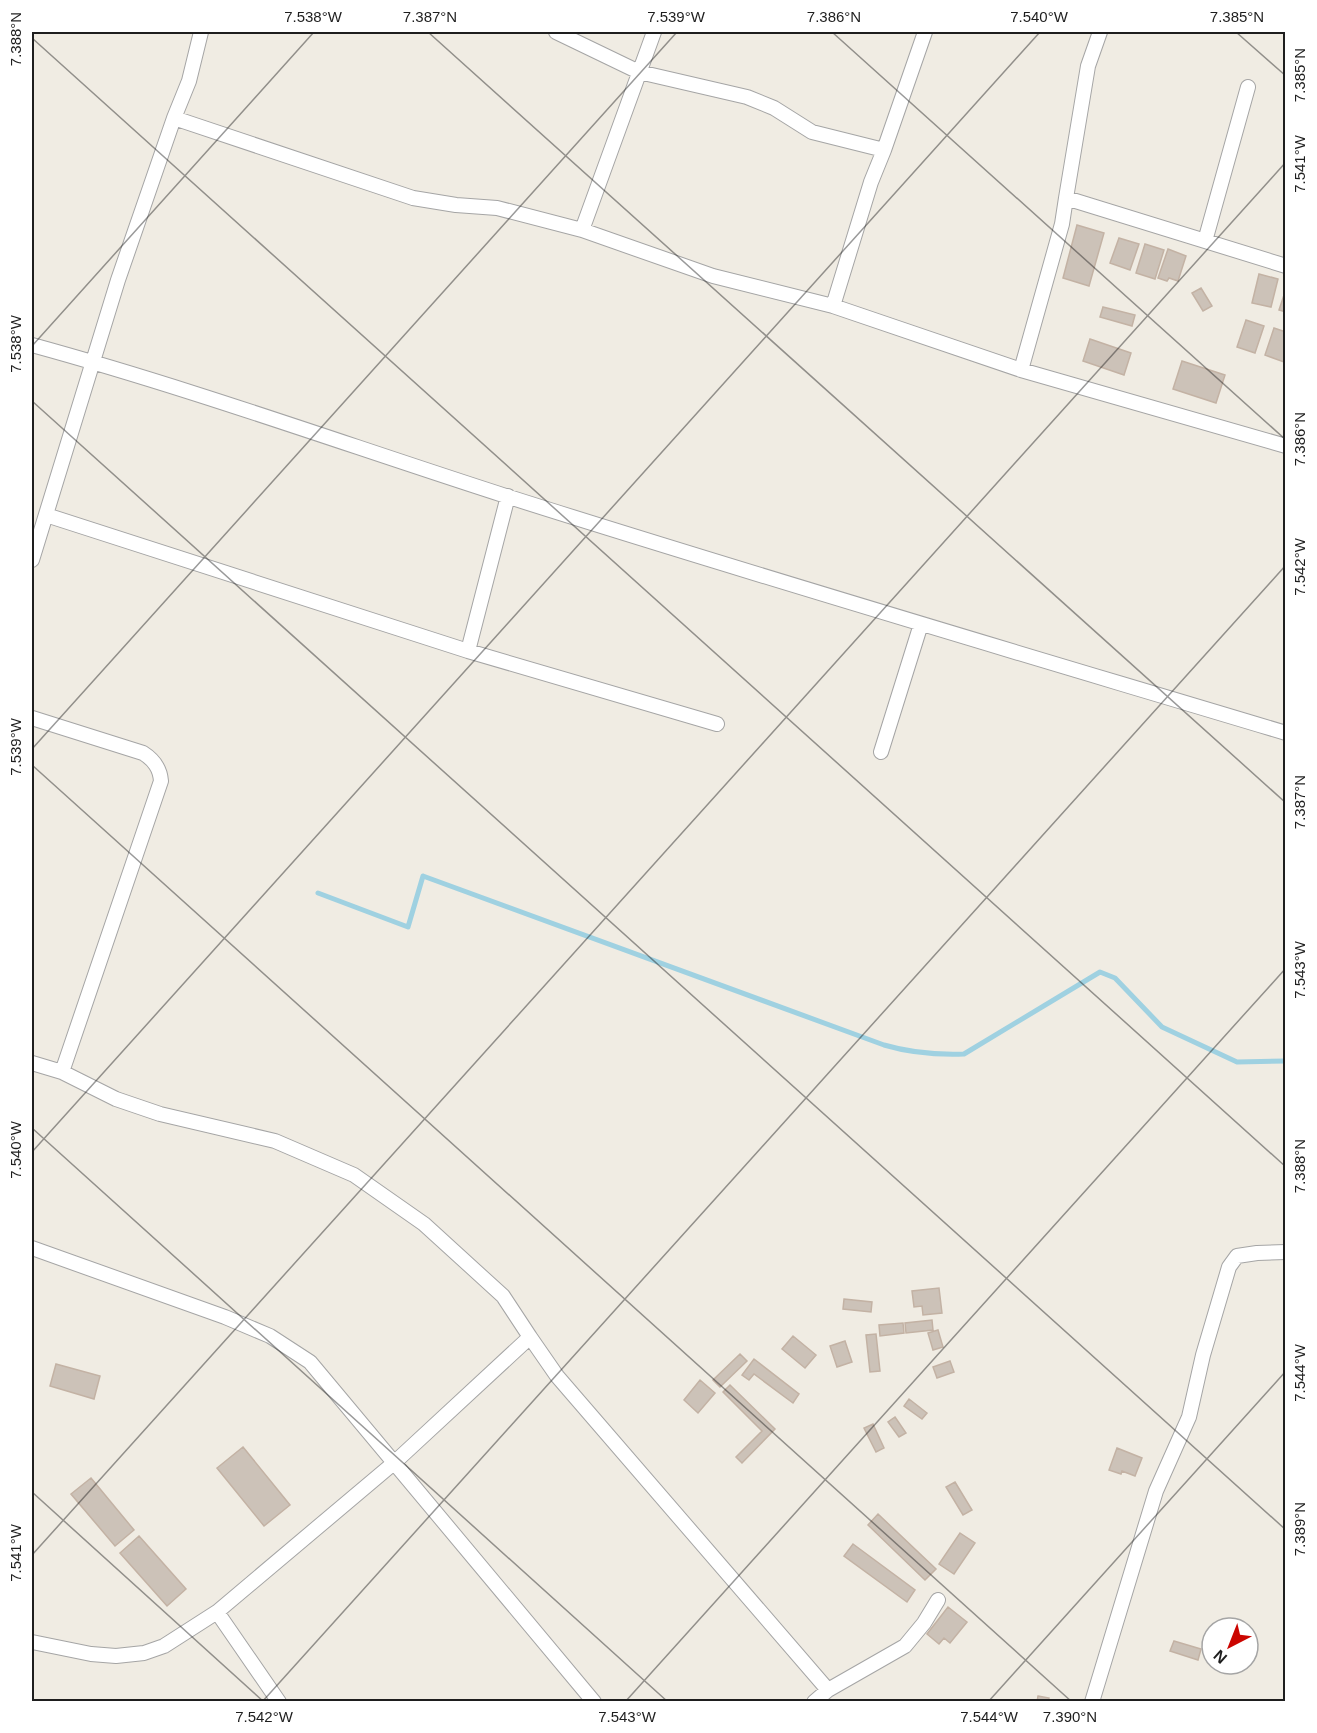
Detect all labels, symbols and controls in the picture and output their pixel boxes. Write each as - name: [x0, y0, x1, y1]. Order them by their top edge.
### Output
- text: 7.538°W: [284, 8, 343, 25]
- text: 7.387°N: [403, 8, 457, 25]
- text: 7.539°W: [647, 8, 706, 25]
- text: 7.386°N: [807, 8, 861, 25]
- text: 7.540°W: [1010, 8, 1069, 25]
- text: 7.385°N: [1210, 8, 1264, 25]
- text: 7.388°N: [7, 12, 24, 66]
- text: 7.385°N: [1291, 48, 1308, 102]
- text: 7.541°W: [1291, 134, 1308, 193]
- text: 7.538°W: [7, 314, 24, 373]
- text: 7.386°N: [1291, 412, 1308, 466]
- text: 7.542°W: [1291, 537, 1308, 596]
- text: 7.539°W: [7, 717, 24, 776]
- text: 7.387°N: [1291, 775, 1308, 829]
- text: 7.543°W: [1291, 940, 1308, 999]
- text: 7.540°W: [7, 1120, 24, 1179]
- text: 7.388°N: [1291, 1139, 1308, 1193]
- text: 7.544°W: [1291, 1343, 1308, 1402]
- text: 7.389°N: [1291, 1502, 1308, 1556]
- text: 7.541°W: [7, 1523, 24, 1582]
- north arrow: [1200, 1616, 1260, 1676]
- text: N: [1210, 1647, 1230, 1667]
- text: 7.542°W: [235, 1708, 294, 1725]
- text: 7.543°W: [598, 1708, 657, 1725]
- text: 7.544°W: [960, 1708, 1019, 1725]
- text: 7.390°N: [1043, 1708, 1097, 1725]

